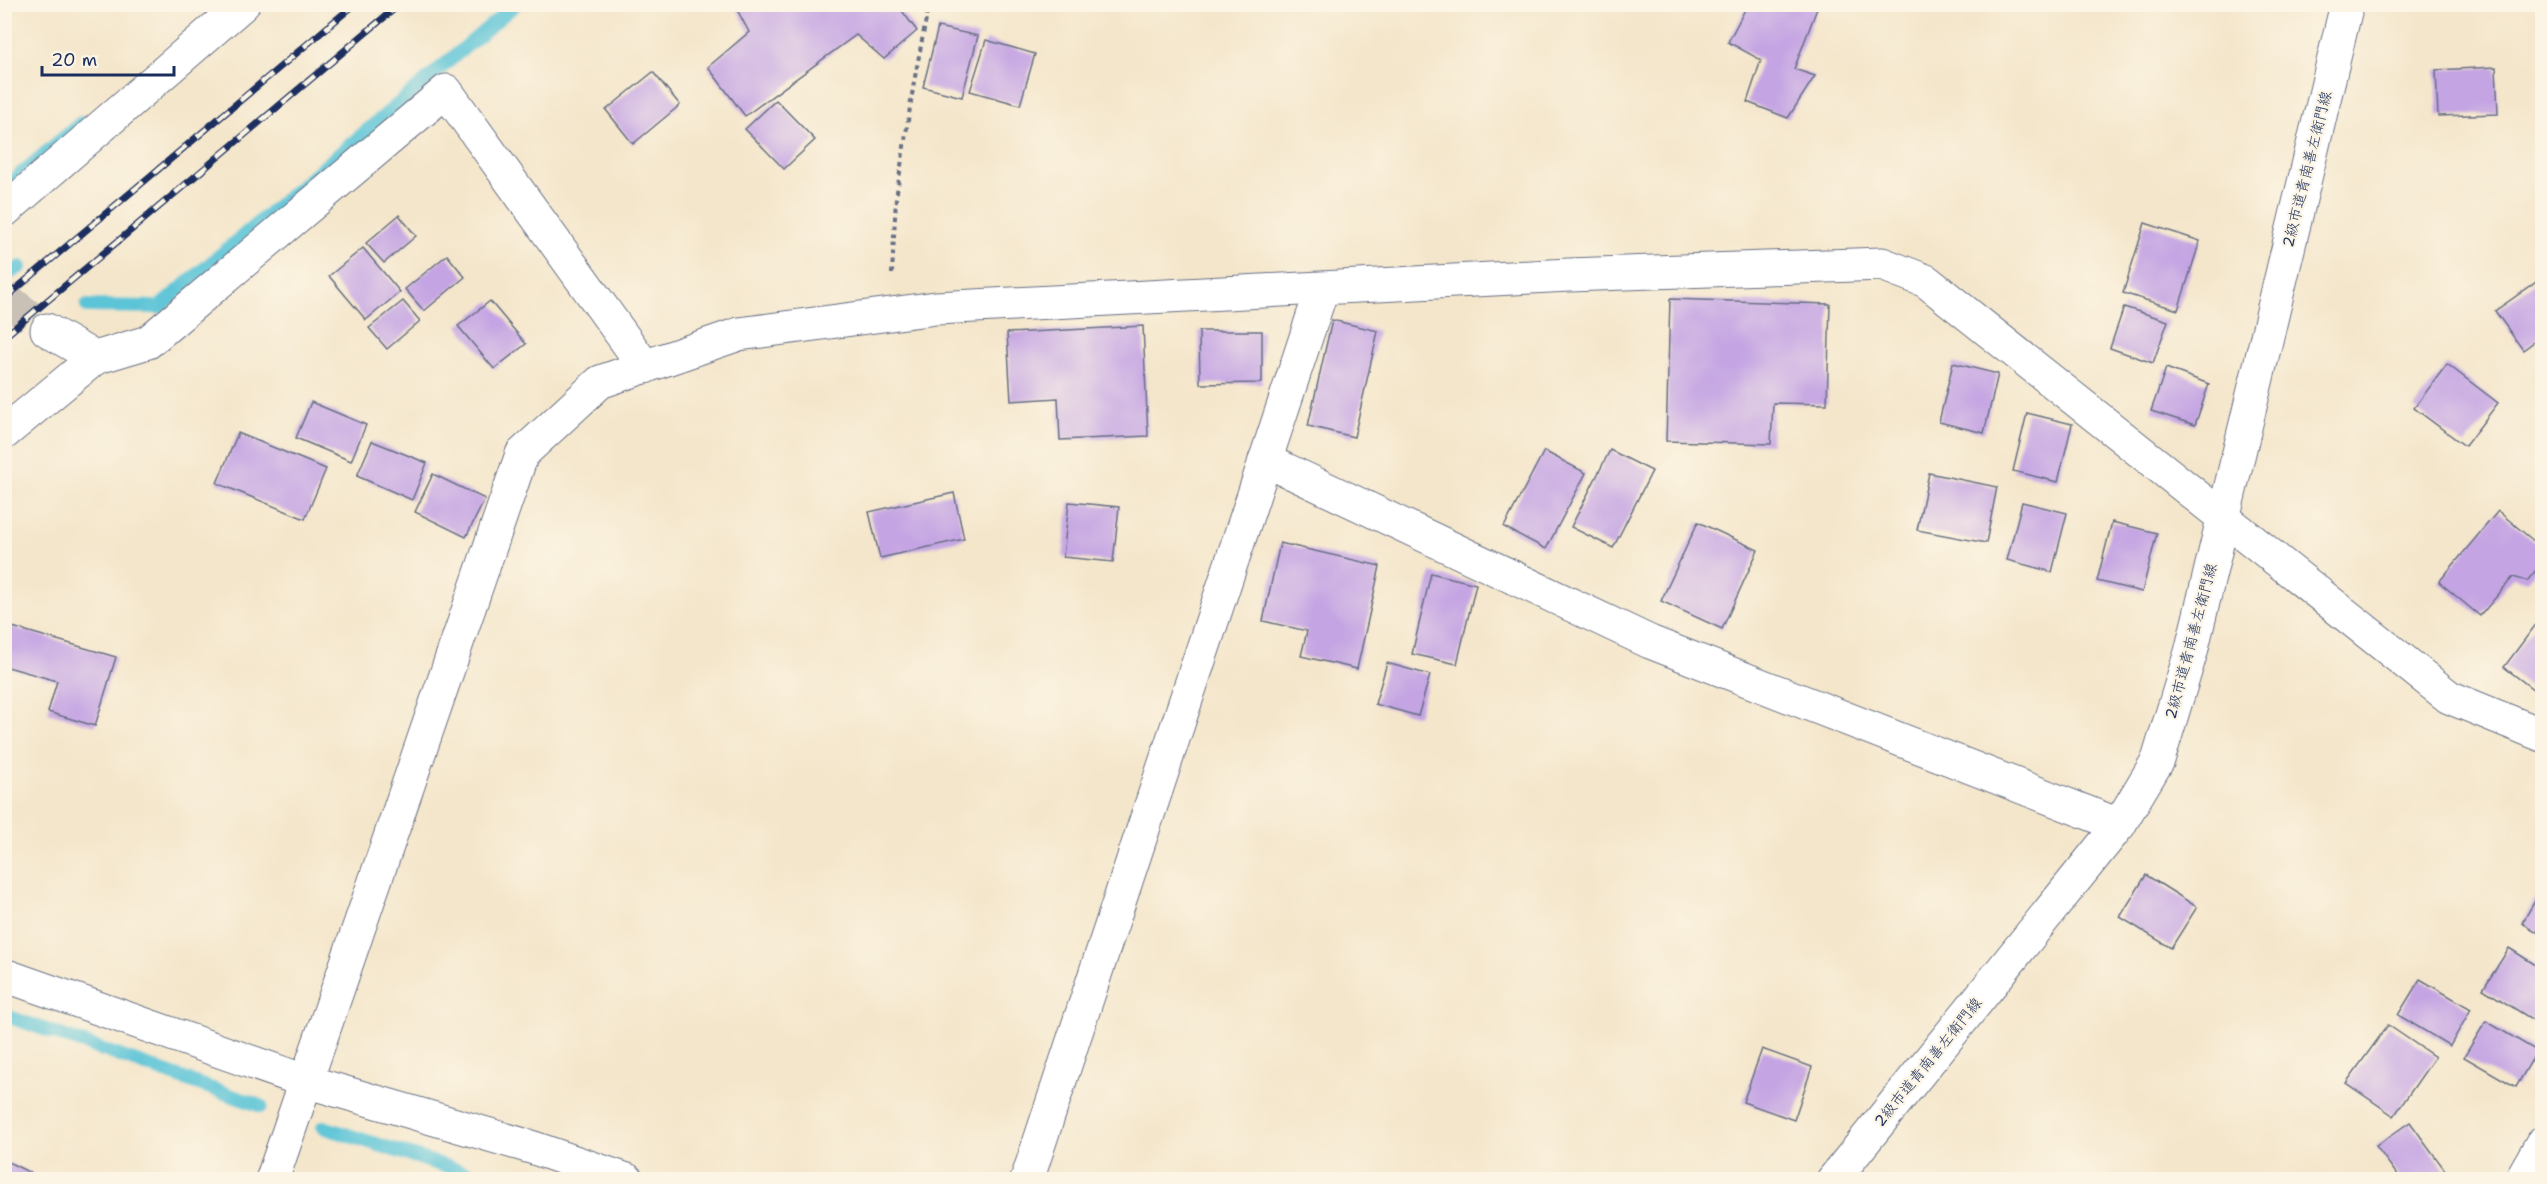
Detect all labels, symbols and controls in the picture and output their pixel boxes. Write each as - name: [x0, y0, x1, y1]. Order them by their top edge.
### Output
- scale bar: [42, 39, 174, 77]
- text: 20 m: [51, 48, 97, 72]
- street label: 2級市道青南善左衛門線: [2278, 89, 2336, 249]
- street label: 2級市道青南善左衛門線: [2161, 561, 2221, 721]
- street label: 2級市道青南善左衛門線: [1870, 993, 1986, 1131]

